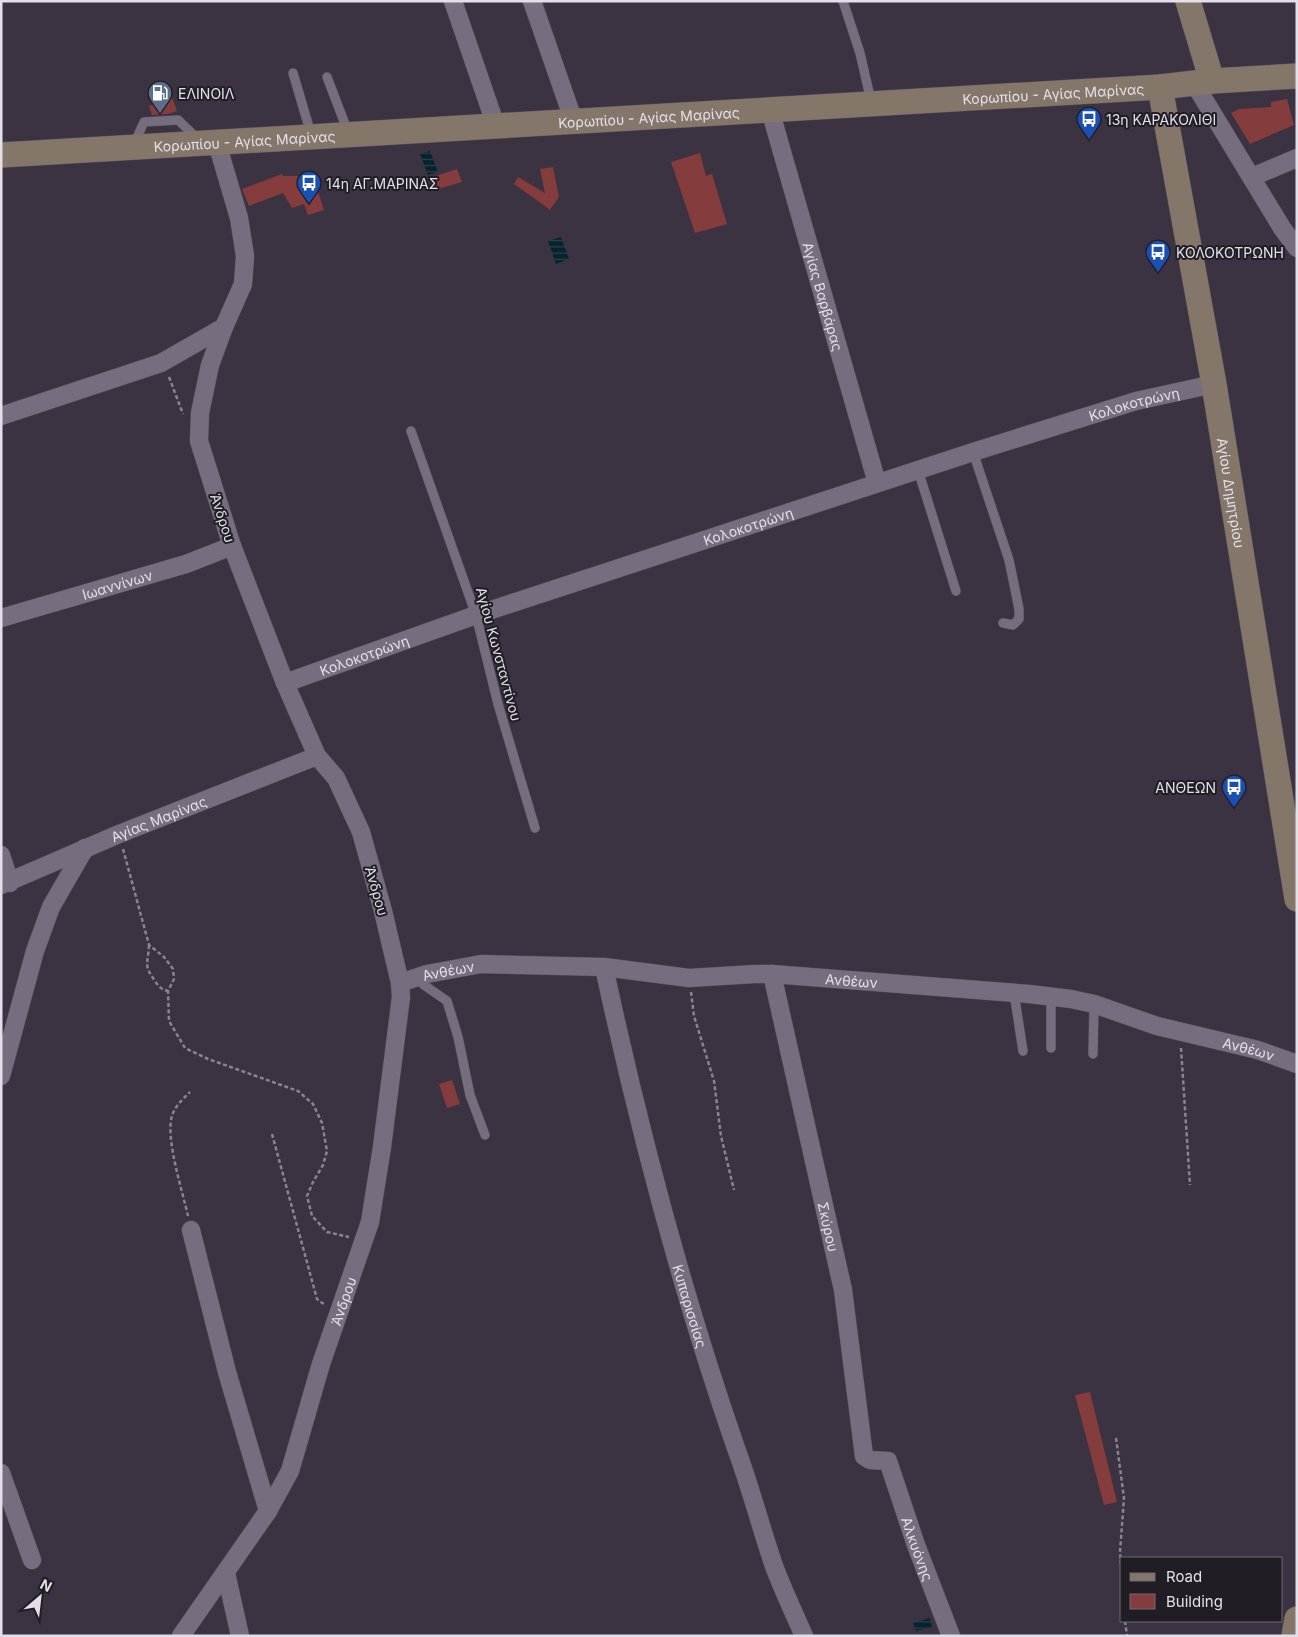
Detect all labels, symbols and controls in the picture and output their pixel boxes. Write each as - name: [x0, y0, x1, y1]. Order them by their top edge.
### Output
- street label: Κορωπίου - Αγίας Μαρίνας: [962, 79, 1145, 107]
- fuel station icon: ΕΛΙΝΟΙΛ: [147, 80, 173, 114]
- place label: ΕΛΙΝΟΙΛ: [178, 85, 235, 102]
- street label: Κορωπίου - Αγίας Μαρίνας: [558, 103, 740, 131]
- bus stop icon: 13η ΚΑΡΑΚΟΛΙΘΙ: [1076, 106, 1102, 140]
- place label: 13η ΚΑΡΑΚΟΛΙΘΙ: [1106, 111, 1216, 128]
- street label: Κορωπίου - Αγίας Μαρίνας: [153, 127, 336, 155]
- bus stop icon: 14η ΑΓ.ΜΑΡΙΝΑΣ: [296, 170, 322, 204]
- place label: 14η ΑΓ.ΜΑΡΙΝΑΣ: [326, 175, 438, 192]
- bus stop icon: ΚΟΛΟΚΟΤΡΩΝΗ: [1145, 239, 1171, 273]
- street label: Αγίας Βαρβάρας: [800, 240, 847, 353]
- place label: ΚΟΛΟΚΟΤΡΩΝΗ: [1176, 244, 1284, 261]
- street label: Κολοκοτρώνη: [1086, 383, 1181, 424]
- street label: Αγίου Δημητρίου: [1214, 436, 1249, 549]
- street label: Άνδρου: [207, 491, 239, 545]
- street label: Κολοκοτρώνη: [701, 503, 795, 548]
- street label: Ιωαννίνων: [80, 566, 154, 602]
- street label: Αγίου Κωνσταντίνου: [473, 585, 525, 723]
- street label: Κολοκοτρώνη: [317, 631, 411, 679]
- bus stop icon: ΑΝΘΕΩΝ: [1221, 774, 1247, 808]
- place label: ΑΝΘΕΩΝ: [1155, 779, 1216, 796]
- street label: Αγίας Μαρίνας: [108, 792, 209, 845]
- street label: Άνδρου: [362, 864, 392, 918]
- street label: Ανθέων: [420, 957, 476, 984]
- street label: Ανθέων: [825, 970, 878, 991]
- street label: Ανθέων: [1221, 1033, 1277, 1064]
- street label: Σκύρου: [815, 1200, 843, 1253]
- street label: Κυπαρισσίας: [670, 1262, 711, 1350]
- street label: Άνδρου: [326, 1274, 359, 1328]
- street label: Αλκυόνης: [899, 1514, 937, 1583]
- legend: [1120, 1557, 1283, 1622]
- text: Road: [1166, 1567, 1202, 1586]
- north arrow: [15, 1572, 65, 1622]
- text: N: [38, 1575, 55, 1595]
- text: Building: [1166, 1592, 1223, 1611]

